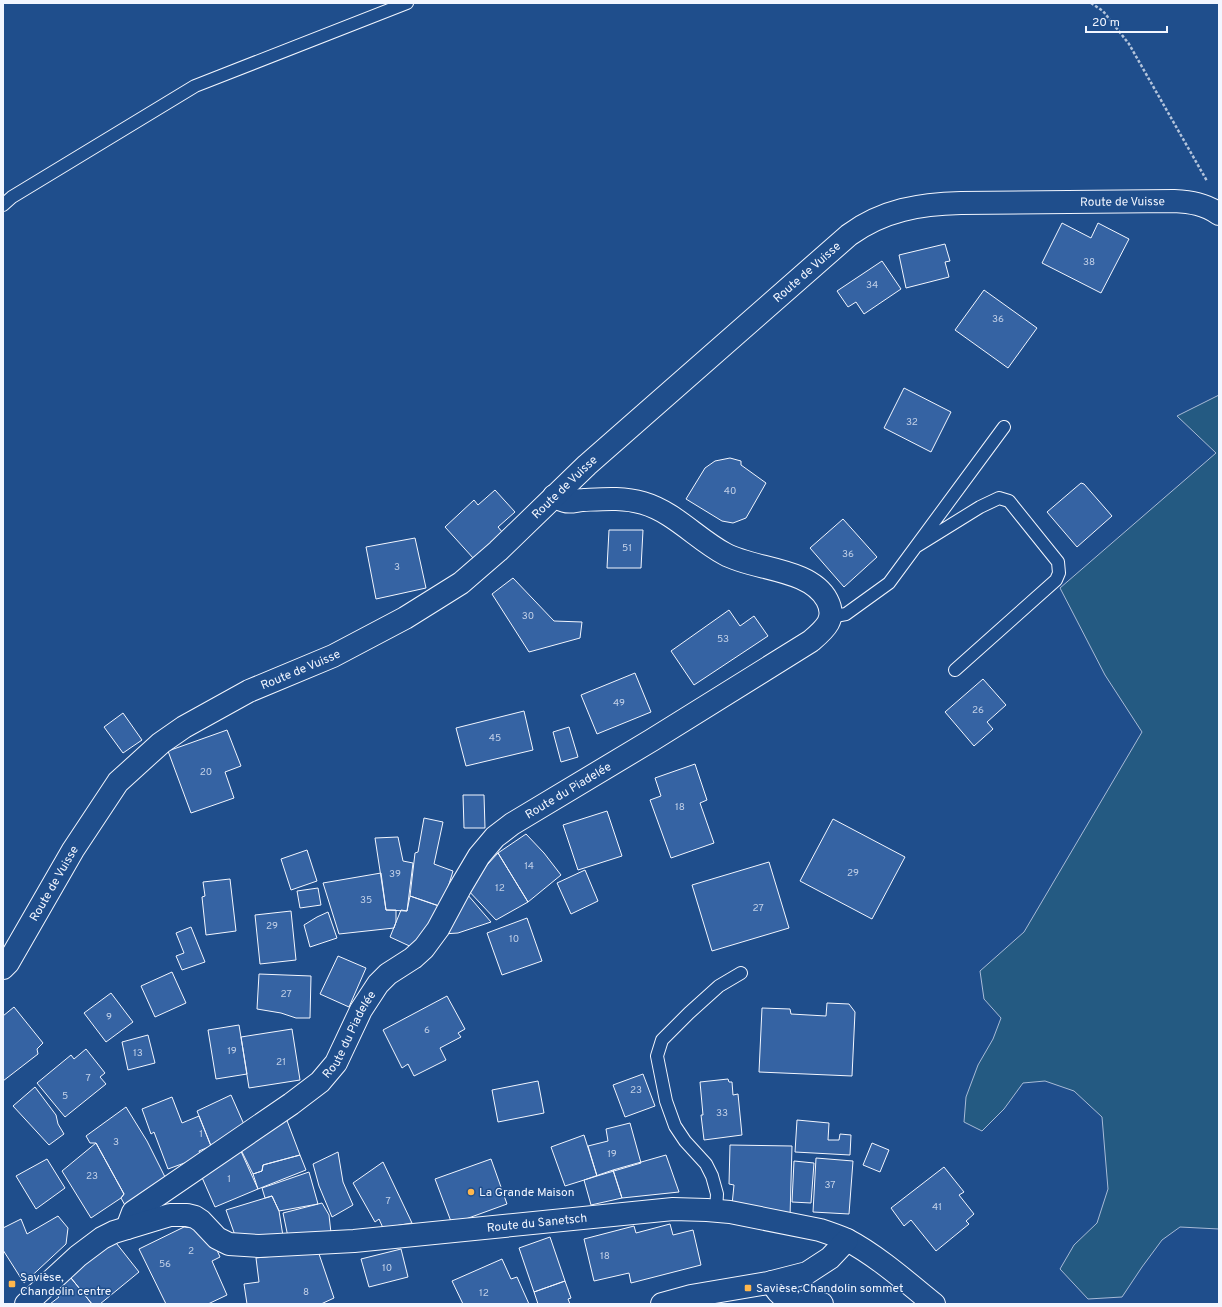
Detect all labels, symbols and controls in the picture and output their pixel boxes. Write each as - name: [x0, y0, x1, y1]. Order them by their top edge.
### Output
- scale bar: [1086, 8, 1167, 34]
- text: 20 m: [1092, 15, 1120, 31]
- street label: Route de Vuisse: [1080, 194, 1165, 211]
- street label: Route de Vuisse: [770, 239, 845, 307]
- house number: 38: [1083, 256, 1095, 269]
- house number: 34: [866, 279, 878, 292]
- house number: 36: [992, 313, 1004, 326]
- house number: 32: [906, 416, 918, 429]
- street label: Route de Vuisse: [529, 452, 601, 523]
- house number: 40: [724, 485, 736, 498]
- house number: 51: [622, 542, 632, 555]
- house number: 36: [842, 548, 854, 561]
- house number: 3: [394, 561, 400, 574]
- house number: 30: [522, 610, 534, 623]
- house number: 53: [717, 633, 729, 646]
- street label: Route de Vuisse: [258, 646, 343, 694]
- house number: 49: [613, 697, 625, 710]
- house number: 26: [972, 704, 984, 717]
- house number: 45: [489, 732, 501, 745]
- street label: Route du Piadelée: [523, 759, 615, 823]
- house number: 20: [200, 766, 212, 779]
- house number: 18: [675, 801, 685, 814]
- street label: Route de Vuisse: [27, 843, 83, 925]
- house number: 14: [524, 860, 534, 873]
- house number: 29: [847, 867, 859, 880]
- house number: 39: [389, 868, 401, 881]
- house number: 12: [495, 882, 505, 895]
- house number: 35: [360, 894, 372, 907]
- house number: 27: [752, 902, 764, 915]
- house number: 29: [266, 920, 278, 933]
- house number: 10: [509, 933, 519, 946]
- house number: 27: [280, 988, 292, 1001]
- street label: Route du Piadelée: [319, 988, 380, 1082]
- house number: 9: [106, 1011, 112, 1024]
- house number: 6: [424, 1024, 430, 1037]
- house number: 19: [227, 1045, 237, 1058]
- house number: 13: [133, 1047, 143, 1060]
- house number: 21: [276, 1056, 286, 1069]
- house number: 7: [85, 1072, 91, 1085]
- house number: 23: [630, 1084, 642, 1097]
- house number: 5: [62, 1090, 68, 1103]
- house number: 33: [716, 1107, 728, 1120]
- house number: 1: [199, 1128, 203, 1141]
- house number: 3: [113, 1136, 119, 1149]
- house number: 19: [607, 1148, 617, 1161]
- house number: 23: [86, 1170, 98, 1183]
- house number: 1: [227, 1173, 231, 1186]
- house number: 37: [824, 1179, 836, 1192]
- place label: La Grande Maison: [479, 1185, 575, 1201]
- marker: La Grande Maison: [466, 1187, 476, 1197]
- house number: 7: [385, 1195, 391, 1208]
- house number: 41: [932, 1201, 942, 1214]
- street label: Route du Sanetsch: [486, 1211, 588, 1237]
- house number: 2: [188, 1245, 194, 1258]
- house number: 18: [600, 1250, 610, 1263]
- house number: 56: [159, 1258, 171, 1271]
- house number: 10: [382, 1262, 392, 1275]
- place label: Savièse, Chandolin centre: [20, 1270, 111, 1300]
- marker: Savièse, Chandolin centre: [7, 1279, 17, 1289]
- place label: Savièse, Chandolin sommet: [756, 1281, 903, 1297]
- marker: Savièse, Chandolin sommet: [743, 1283, 753, 1293]
- house number: 8: [303, 1286, 309, 1299]
- house number: 12: [479, 1287, 489, 1300]

